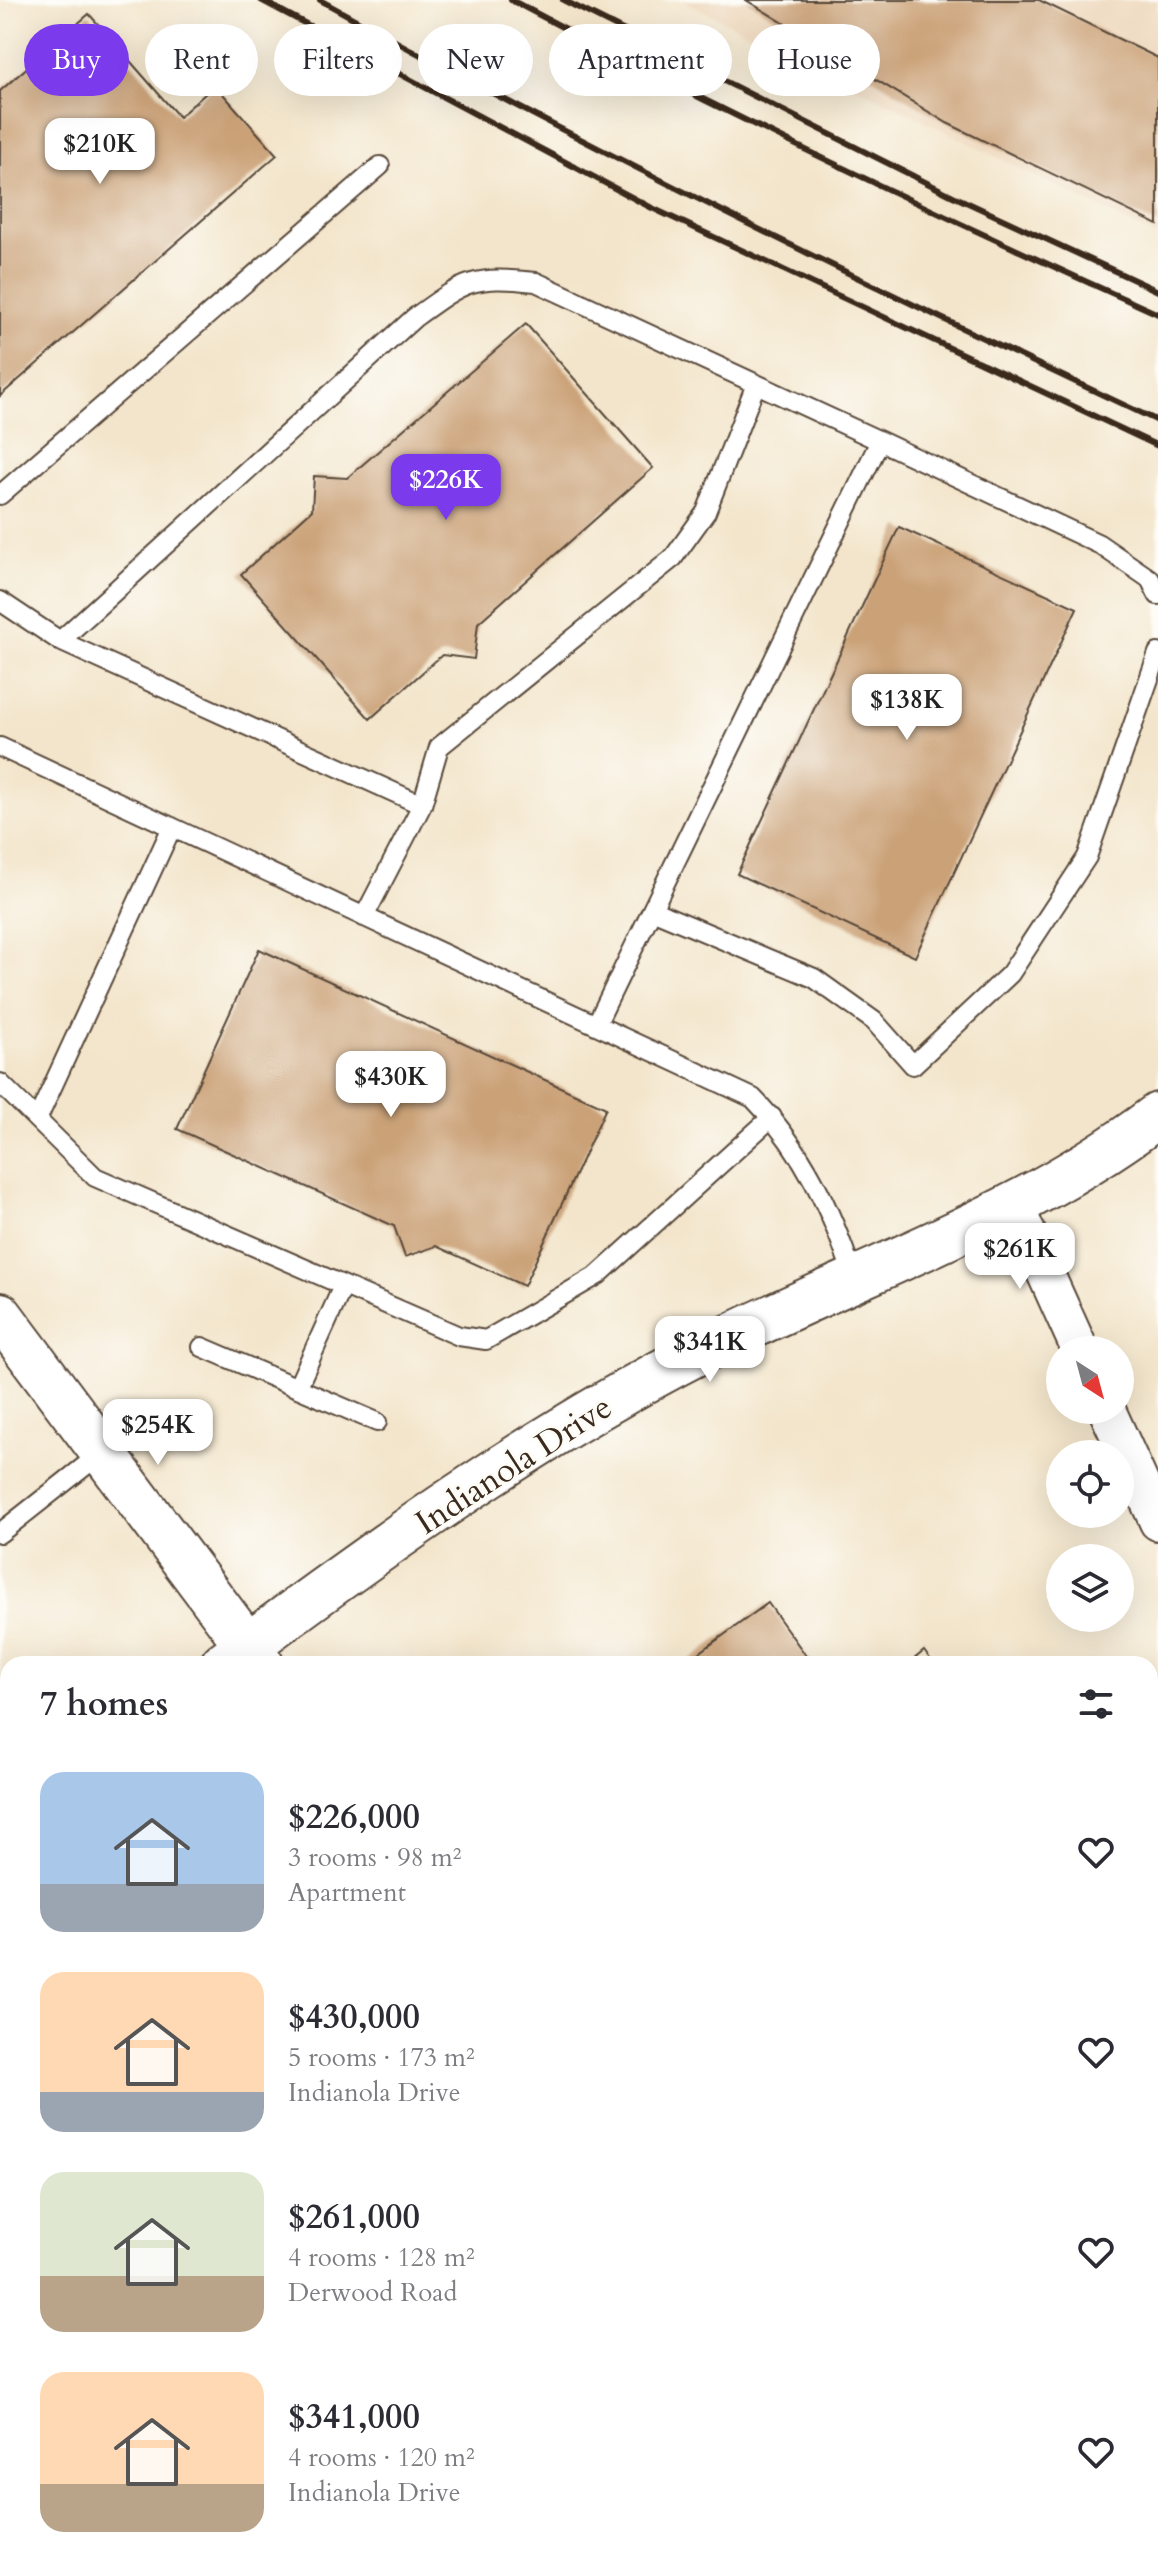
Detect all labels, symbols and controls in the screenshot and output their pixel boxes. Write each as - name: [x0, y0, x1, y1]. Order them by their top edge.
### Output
- chip: Buy: [24, 24, 129, 96]
- chip: Rent: [145, 24, 258, 96]
- chip: Filters: [274, 24, 402, 96]
- chip: New: [418, 24, 533, 96]
- chip: Apartment: [549, 24, 732, 96]
- chip: House: [748, 24, 880, 96]
- pin: $210K: [44, 118, 156, 186]
- text: $210K: [63, 126, 137, 161]
- pin: $226K: [390, 454, 502, 522]
- text: $226K: [409, 462, 483, 497]
- pin: $138K: [851, 674, 963, 742]
- text: $138K: [870, 682, 944, 717]
- pin: $430K: [335, 1051, 447, 1119]
- text: $430K: [354, 1059, 428, 1094]
- pin: $261K: [964, 1223, 1076, 1291]
- text: $261K: [983, 1231, 1057, 1266]
- pin: $341K: [654, 1316, 766, 1384]
- text: $341K: [673, 1324, 747, 1359]
- north arrow: [1046, 1336, 1134, 1424]
- map controls: [1046, 1336, 1134, 1632]
- street label: Indianola Drive: [406, 1384, 621, 1546]
- pin: $254K: [102, 1399, 214, 1467]
- text: $254K: [121, 1407, 195, 1442]
- button: locate: [1046, 1440, 1134, 1528]
- button: layers: [1046, 1544, 1134, 1632]
- text: 7 homes: [40, 1681, 168, 1727]
- icon: filters: [1074, 1682, 1118, 1726]
- text: $226,000: [288, 1794, 420, 1840]
- icon: home: [104, 1804, 200, 1900]
- icon: heart: [1074, 1830, 1118, 1874]
- text: 3 rooms · 98 m²: [288, 1840, 461, 1875]
- text: Apartment: [288, 1875, 406, 1910]
- text: $430,000: [288, 1994, 420, 2040]
- icon: home: [104, 2004, 200, 2100]
- icon: heart: [1074, 2030, 1118, 2074]
- text: 5 rooms · 173 m²: [288, 2040, 475, 2075]
- text: Indianola Drive: [288, 2075, 461, 2110]
- text: $261,000: [288, 2194, 420, 2240]
- icon: home: [104, 2204, 200, 2300]
- icon: heart: [1074, 2230, 1118, 2274]
- text: 4 rooms · 128 m²: [288, 2240, 475, 2275]
- text: Derwood Road: [288, 2275, 457, 2310]
- text: $341,000: [288, 2394, 420, 2440]
- icon: home: [104, 2404, 200, 2500]
- icon: heart: [1074, 2430, 1118, 2474]
- text: 4 rooms · 120 m²: [288, 2440, 475, 2475]
- text: Indianola Drive: [288, 2475, 461, 2510]

